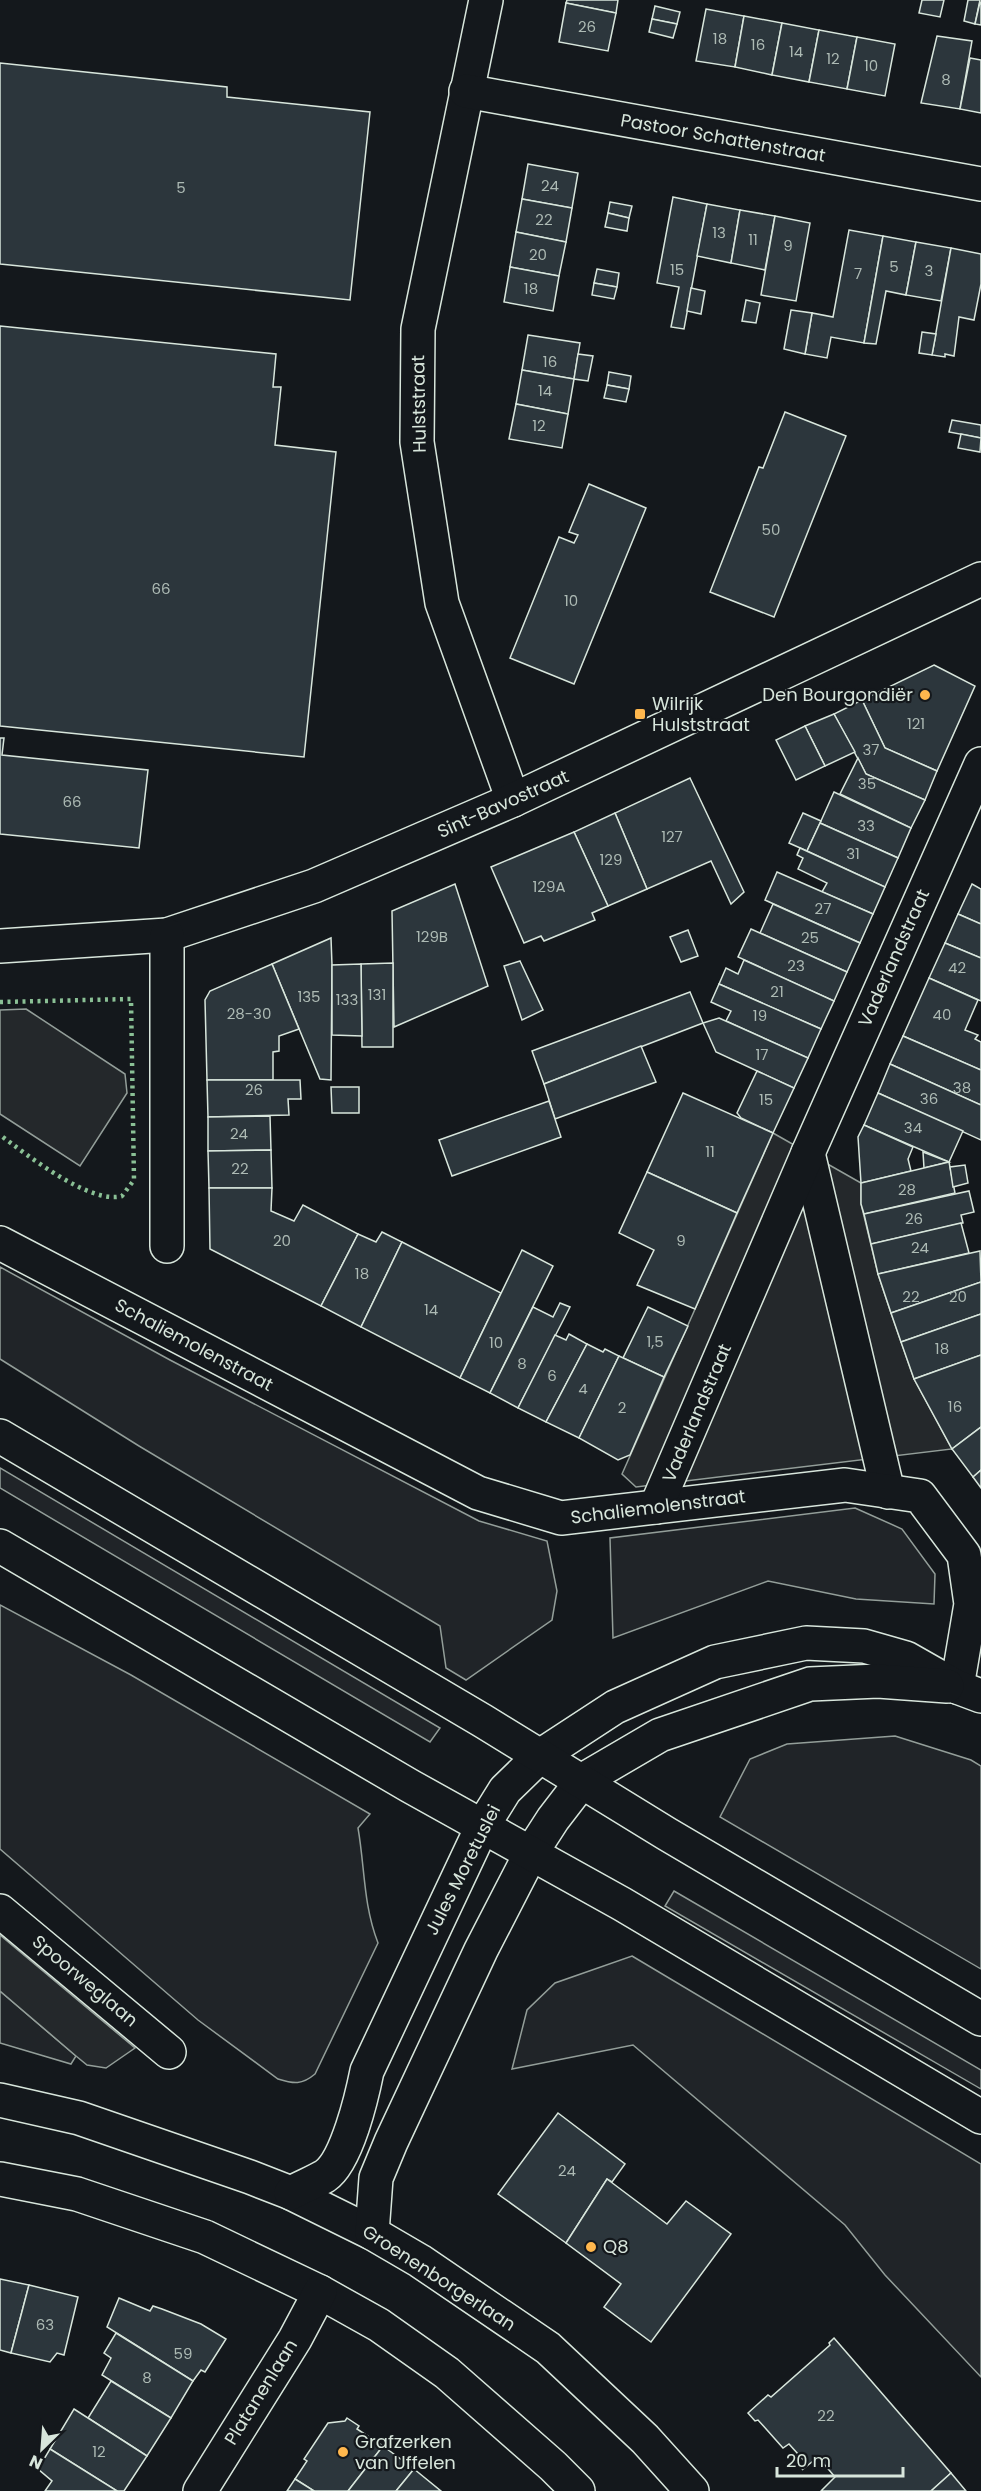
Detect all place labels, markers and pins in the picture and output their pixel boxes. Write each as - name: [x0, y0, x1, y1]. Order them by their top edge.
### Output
- place label: Den Bourgondiër: [762, 682, 913, 707]
- marker: Den Bourgondiër: [918, 688, 932, 702]
- place label: Wilrijk Hulststraat: [652, 691, 750, 737]
- marker: Wilrijk Hulststraat: [633, 707, 647, 721]
- place label: Q8: [603, 2234, 629, 2259]
- marker: Q8: [584, 2240, 598, 2254]
- place label: Grafzerken van Uffelen: [355, 2429, 456, 2475]
- marker: Grafzerken van Uffelen: [336, 2445, 350, 2459]

